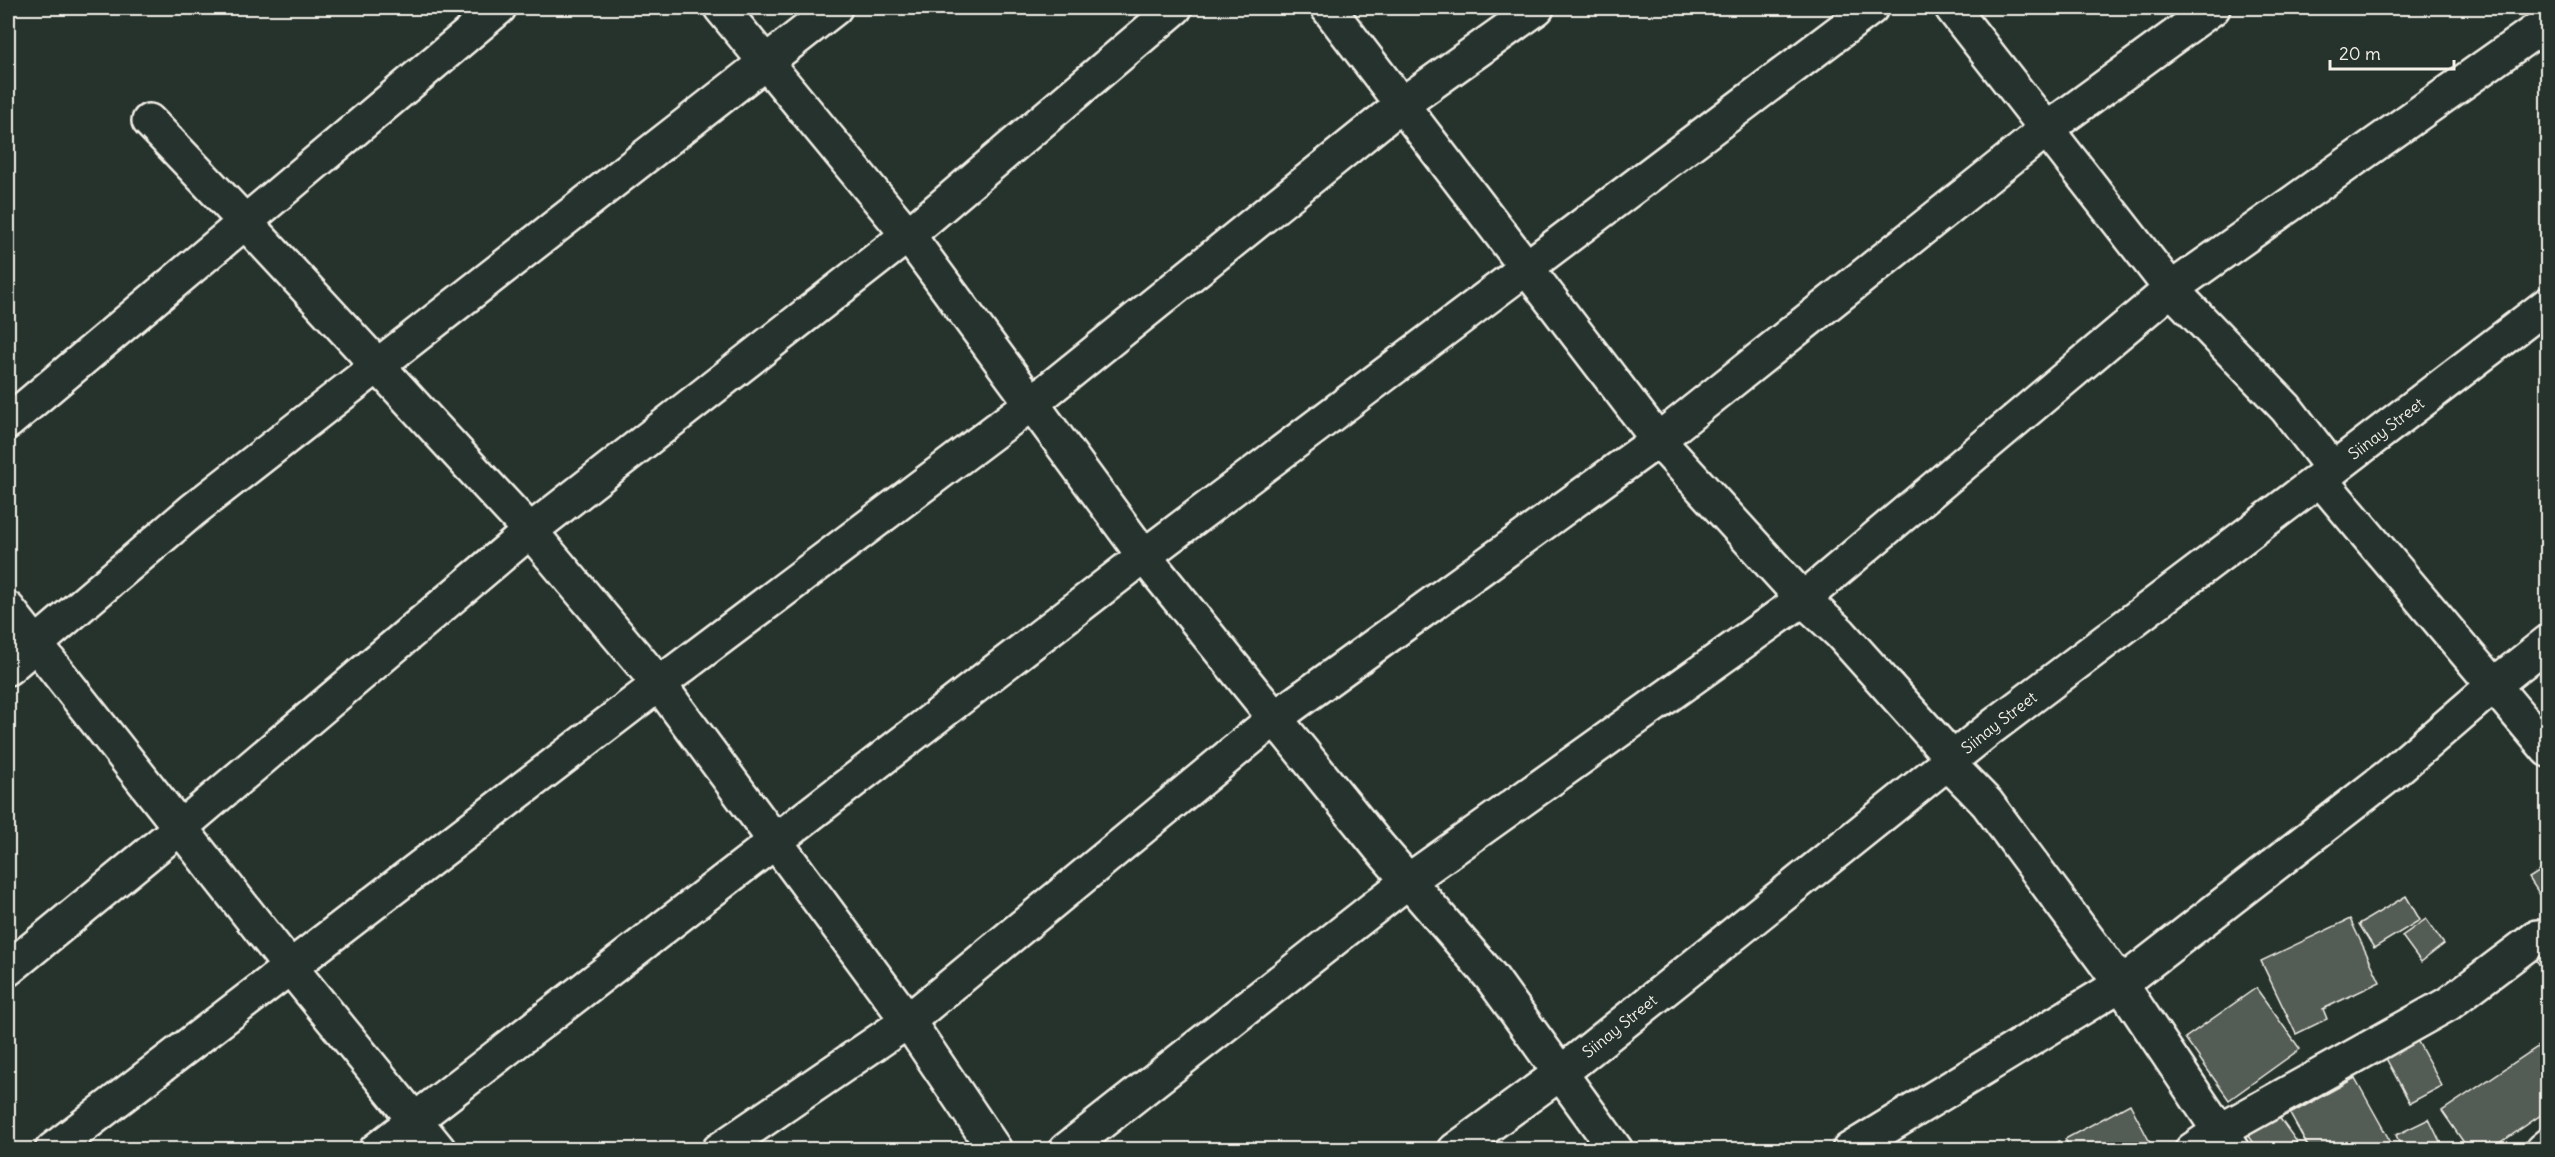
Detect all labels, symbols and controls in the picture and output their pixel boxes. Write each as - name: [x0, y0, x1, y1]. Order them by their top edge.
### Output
- scale bar: [2330, 33, 2454, 71]
- text: 20 m: [2339, 42, 2381, 65]
- street label: Siinay Street: [2344, 393, 2428, 464]
- street label: Siinay Street: [1957, 686, 2041, 758]
- street label: Siinay Street: [1578, 990, 1661, 1062]

